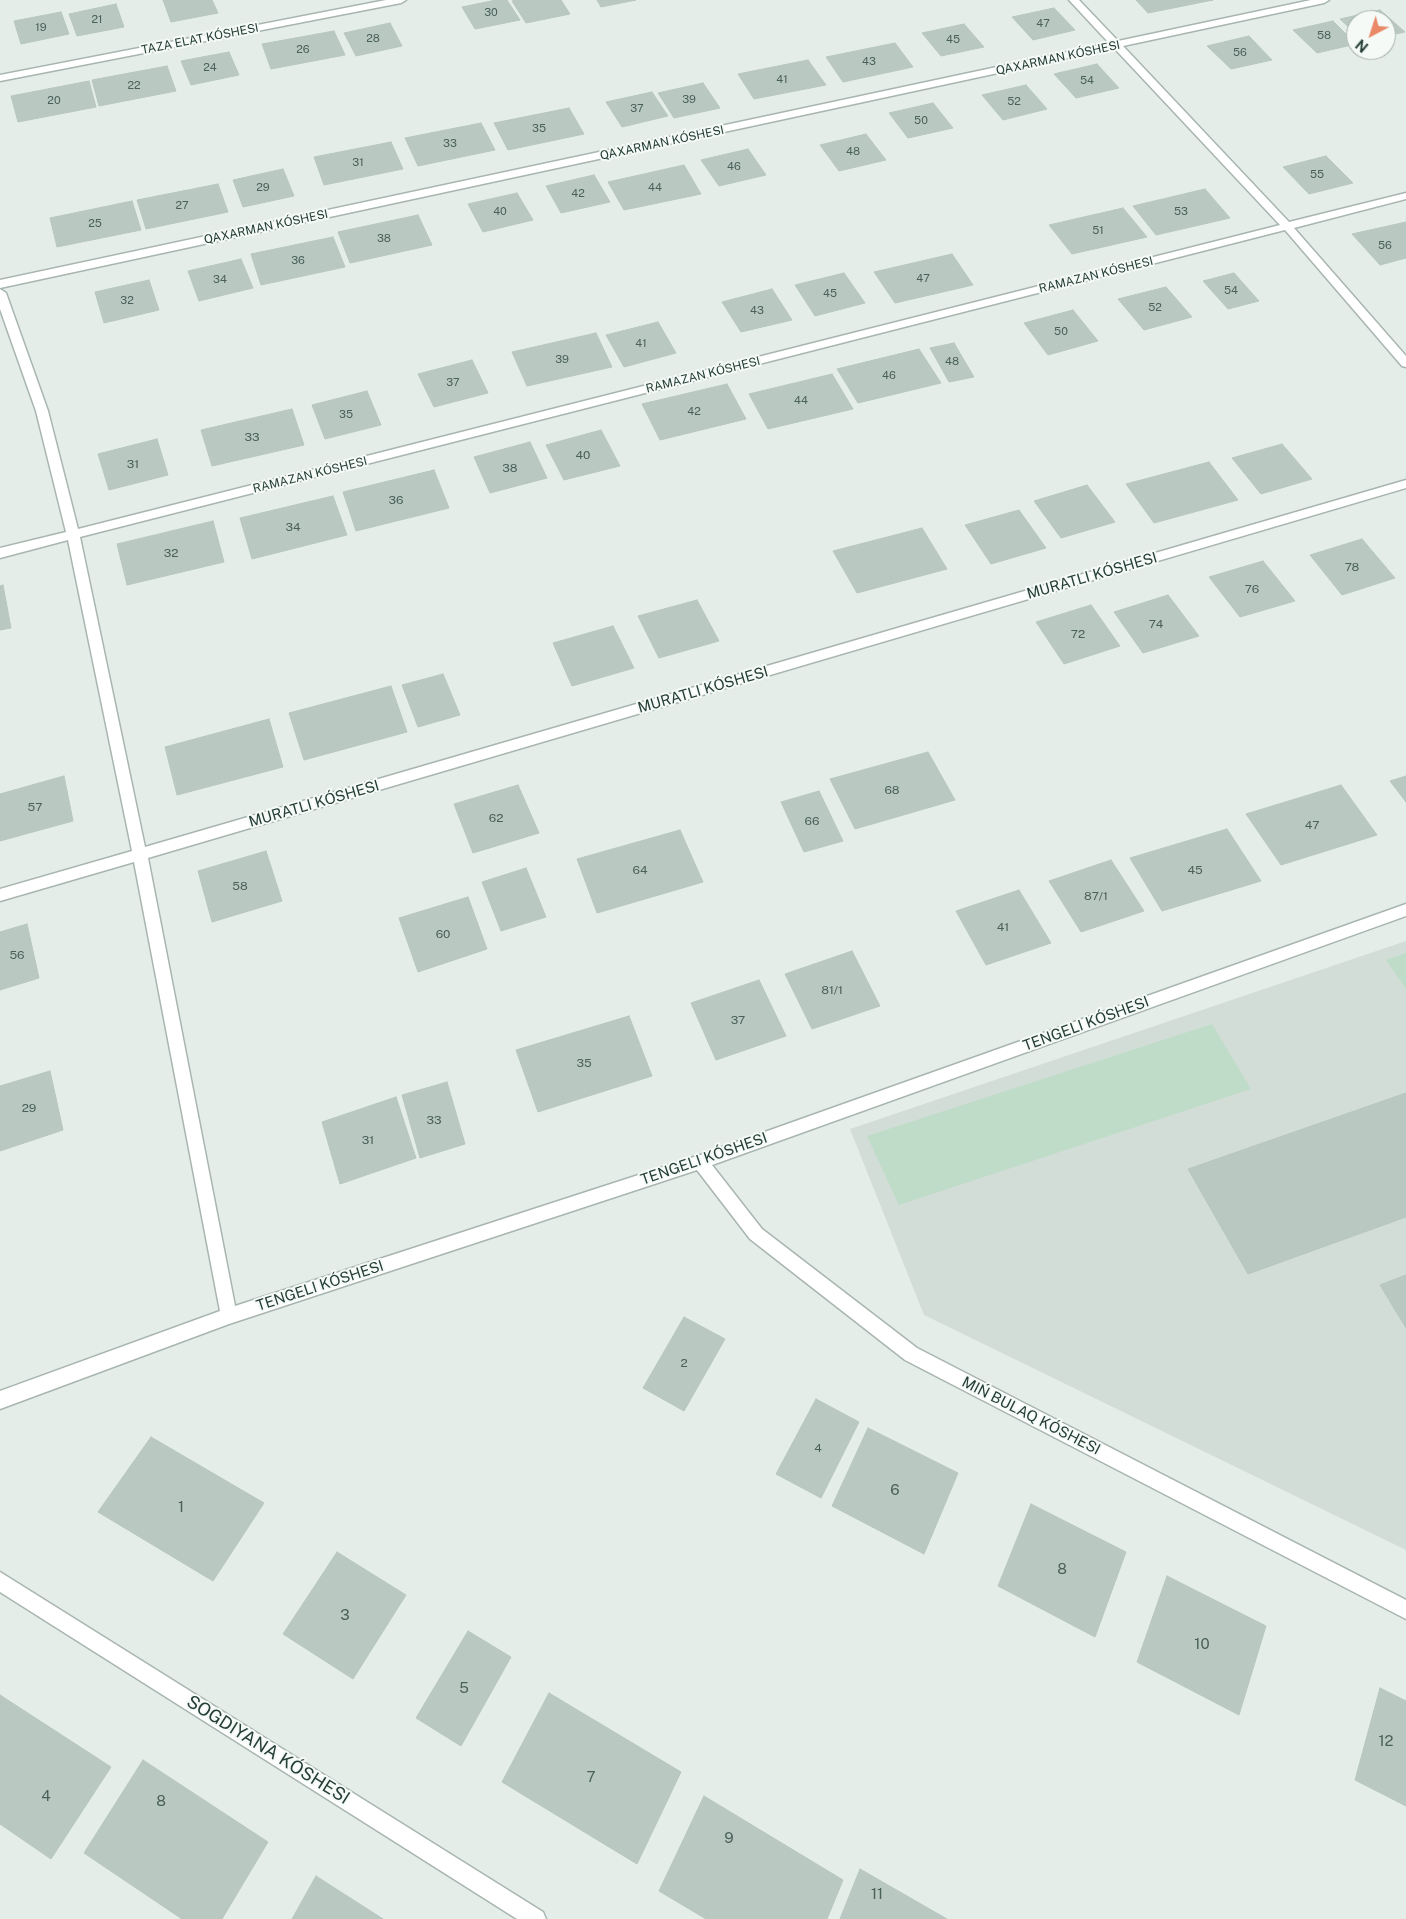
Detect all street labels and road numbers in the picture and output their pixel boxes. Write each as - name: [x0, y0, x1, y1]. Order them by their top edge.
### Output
- street label: TAZA ELAT KÓSHESI: [140, 21, 260, 57]
- street label: QAXARMAN KÓSHESI: [995, 38, 1121, 78]
- street label: QAXARMAN KÓSHESI: [599, 123, 725, 163]
- street label: QAXARMAN KÓSHESI: [203, 207, 329, 247]
- street label: RAMAZAN KÓSHESI: [1037, 254, 1155, 296]
- street label: RAMAZAN KÓSHESI: [644, 354, 762, 396]
- street label: RAMAZAN KÓSHESI: [251, 454, 369, 496]
- street label: MURATLI KÓSHESI: [1025, 549, 1159, 603]
- street label: MURATLI KÓSHESI: [636, 663, 770, 717]
- street label: MURATLI KÓSHESI: [247, 777, 381, 831]
- street label: TENGELI KÓSHESI: [1020, 993, 1152, 1055]
- street label: TENGELI KÓSHESI: [638, 1129, 770, 1189]
- street label: TENGELI KÓSHESI: [254, 1257, 386, 1315]
- street label: MIŃ BULAQ KÓSHESI: [959, 1373, 1103, 1459]
- street label: SOGDIYANA KÓSHESI: [182, 1691, 354, 1809]

